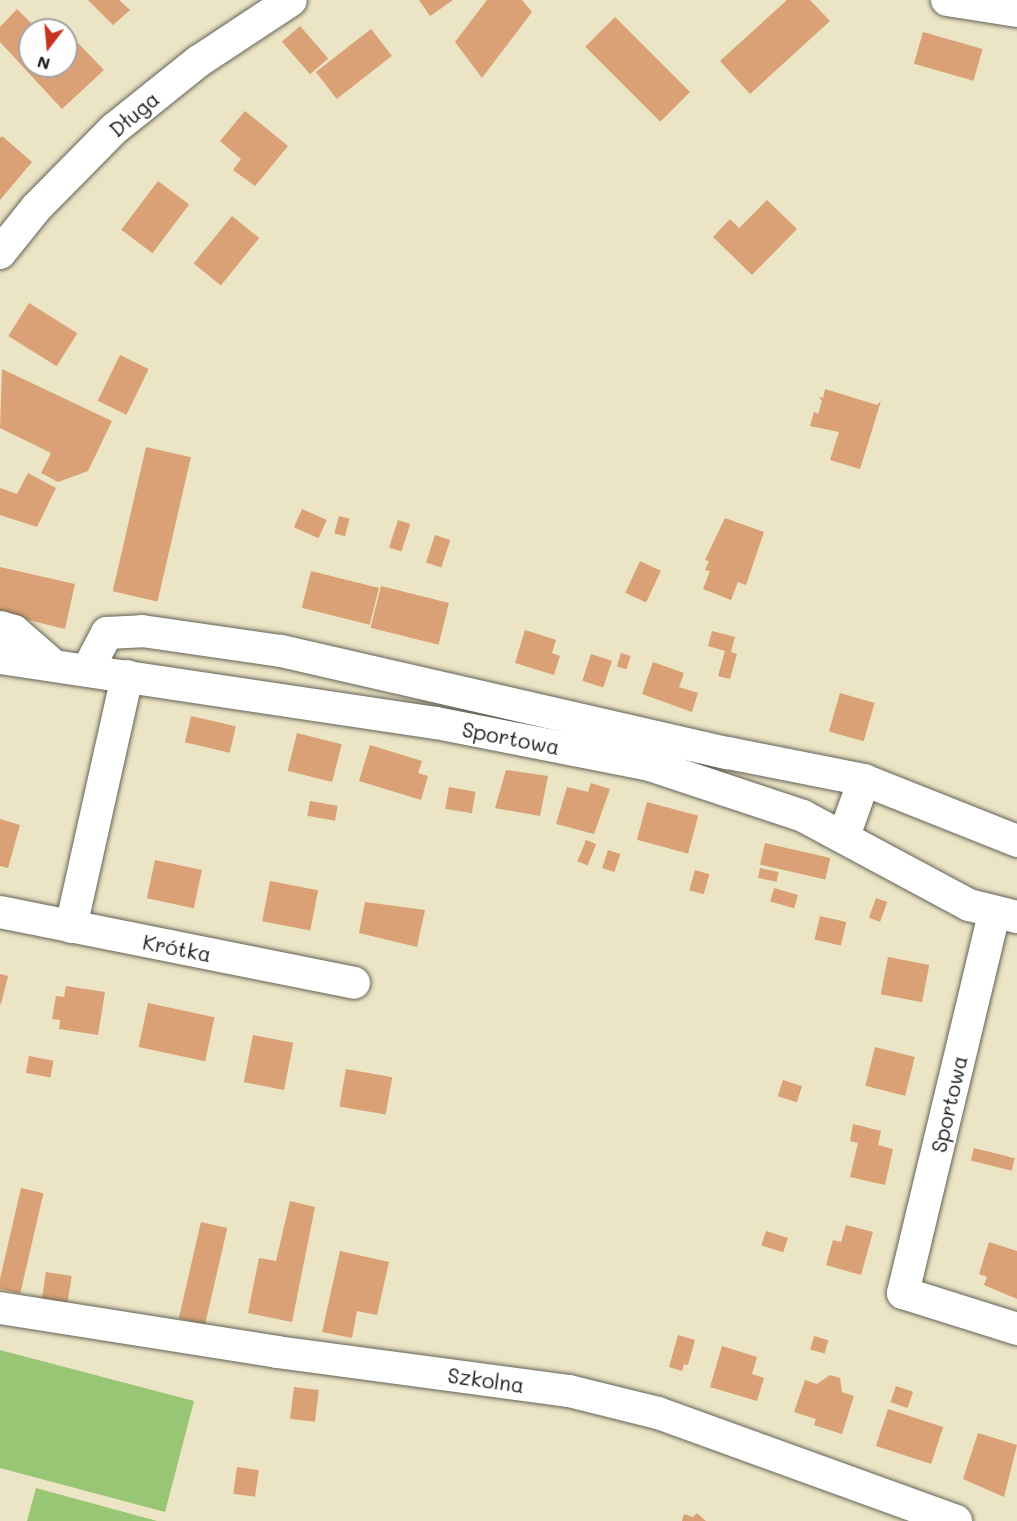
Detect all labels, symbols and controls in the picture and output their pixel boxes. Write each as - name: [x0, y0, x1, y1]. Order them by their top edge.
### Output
- north arrow: [18, 18, 78, 78]
- text: N: [35, 52, 52, 76]
- street label: Długa: [104, 86, 164, 142]
- street label: Sportowa: [460, 716, 562, 760]
- street label: Krótka: [141, 929, 213, 967]
- street label: Sportowa: [926, 1053, 972, 1155]
- street label: Szkolna: [446, 1362, 526, 1398]

